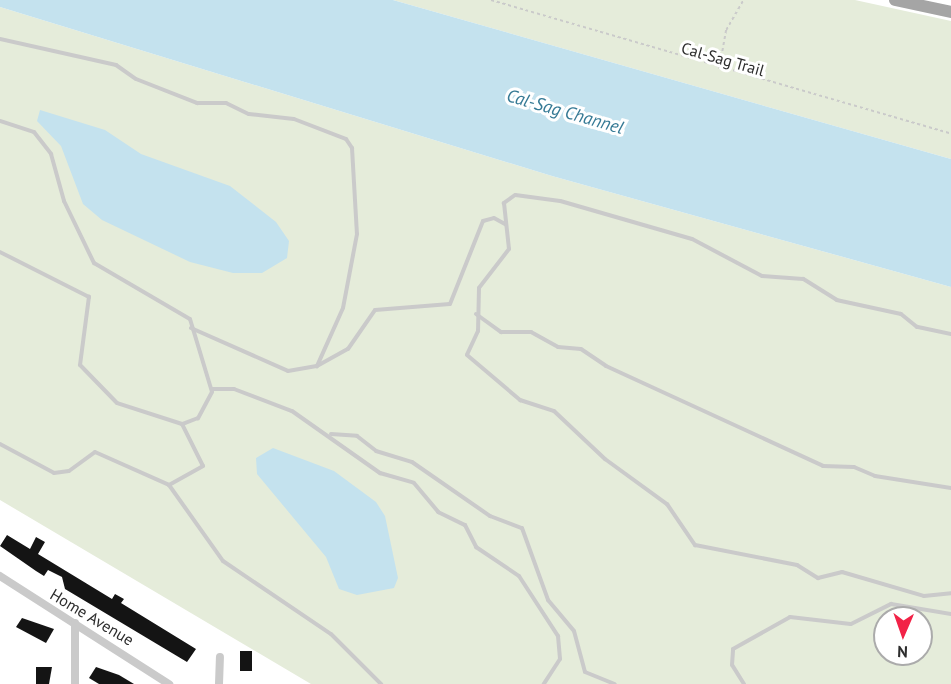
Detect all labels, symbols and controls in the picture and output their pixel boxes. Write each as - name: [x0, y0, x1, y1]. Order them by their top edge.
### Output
- street label: Cal-Sag Trail: [679, 38, 767, 80]
- water label: Cal-Sag Channel: [504, 85, 626, 139]
- street label: Home Avenue: [46, 584, 138, 650]
- north arrow: [873, 606, 933, 666]
- text: N: [897, 642, 908, 662]

